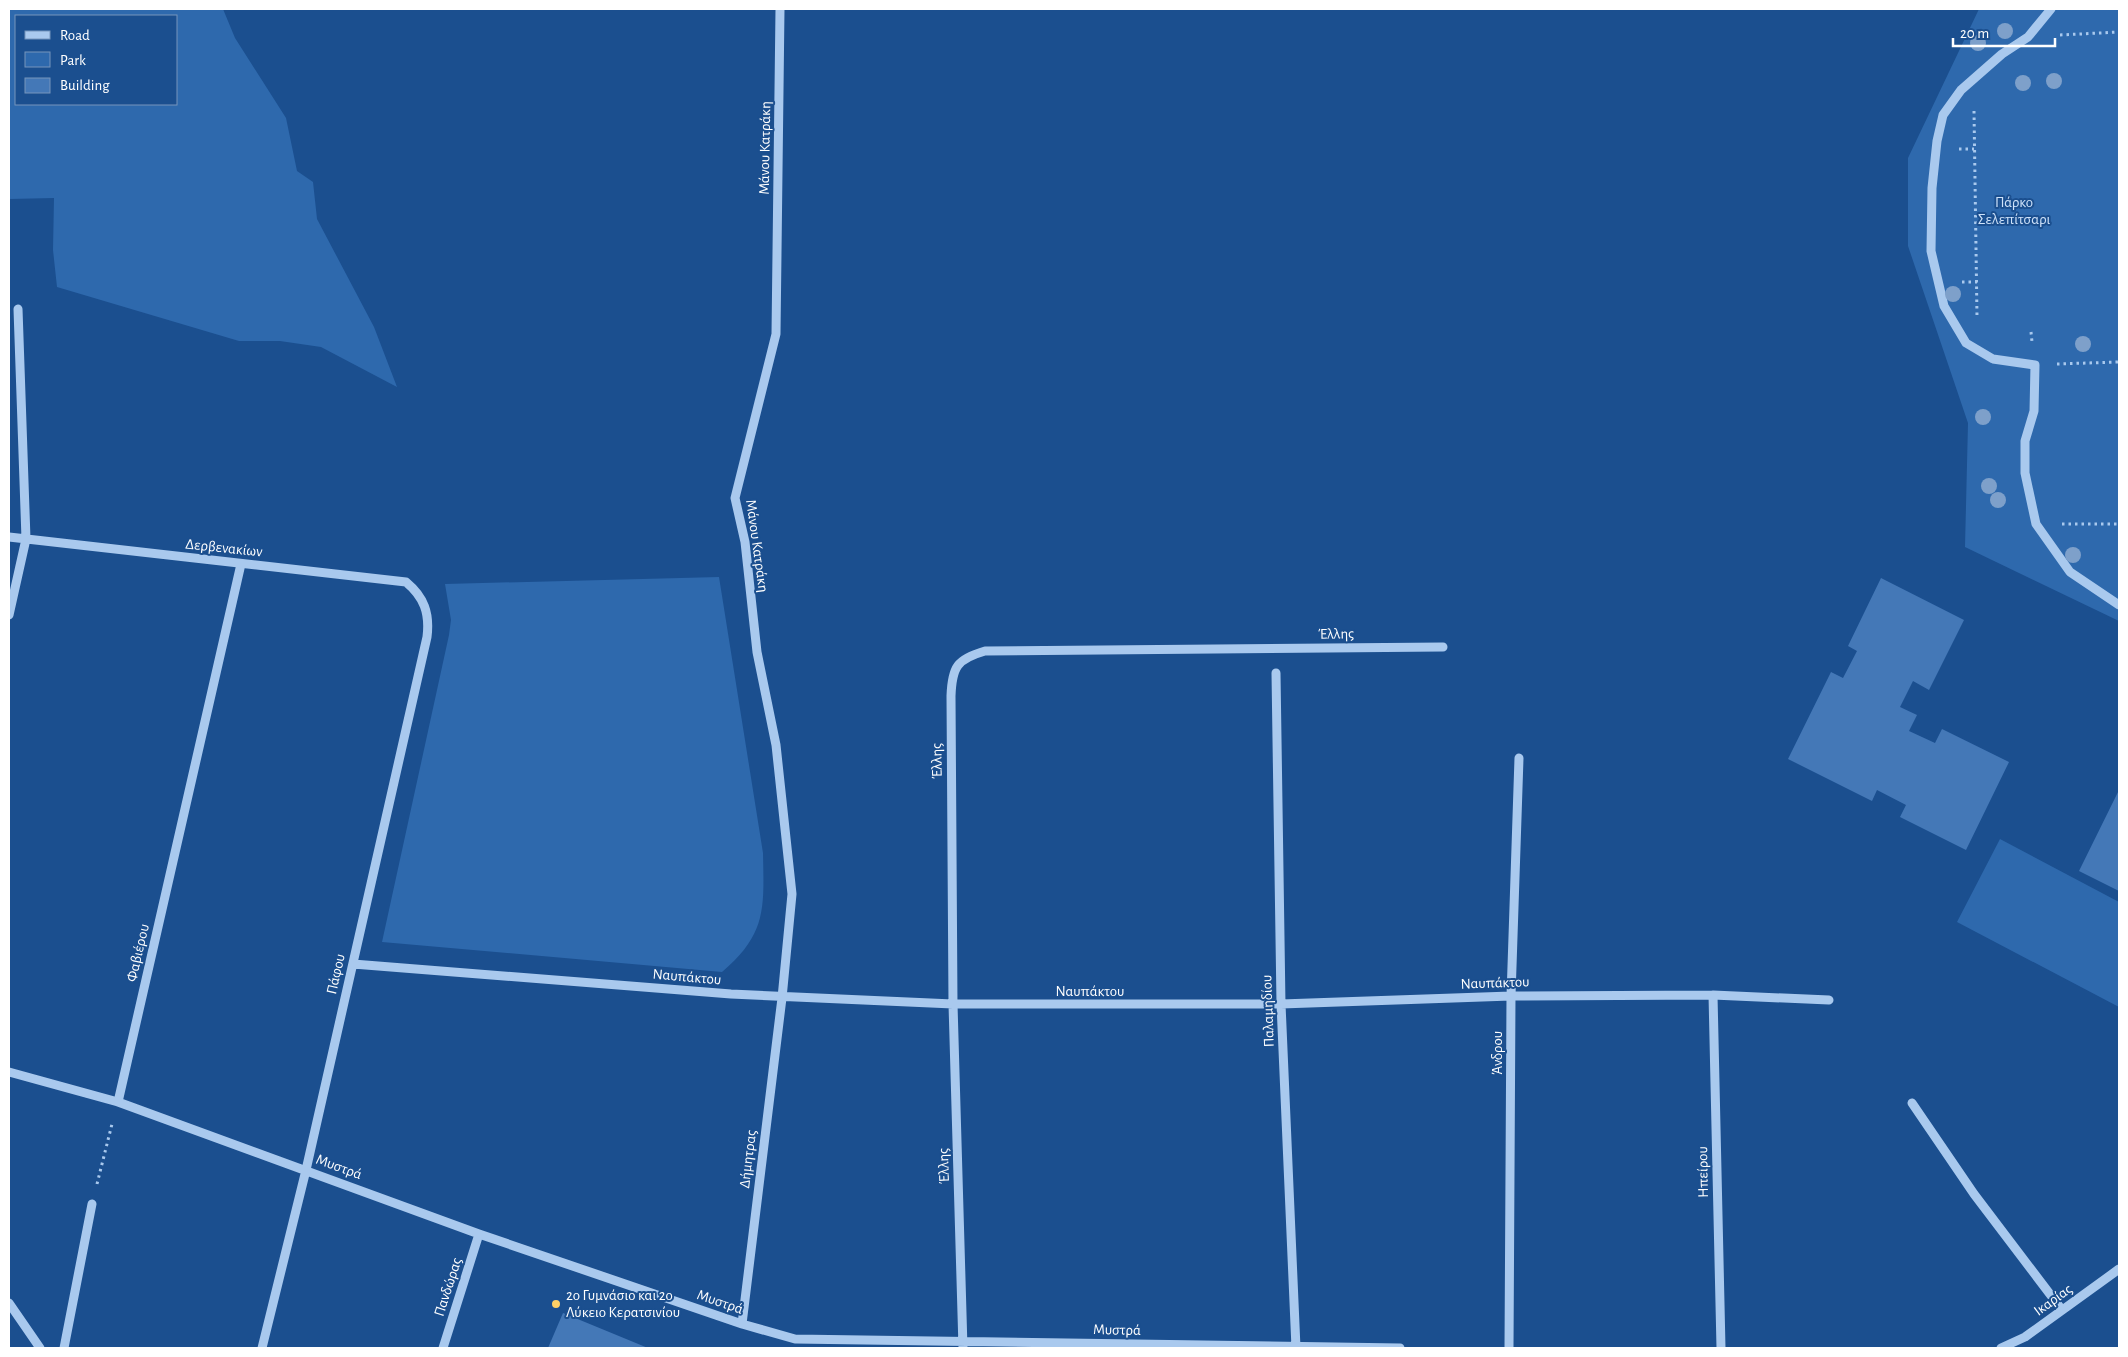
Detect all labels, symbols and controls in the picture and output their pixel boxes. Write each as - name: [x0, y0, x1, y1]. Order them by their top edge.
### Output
- legend: [15, 15, 178, 105]
- scale bar: [1953, 15, 2056, 47]
- text: 20 m: [1960, 26, 1989, 41]
- text: Road: [60, 28, 90, 43]
- text: Park: [60, 53, 86, 68]
- text: Building: [60, 78, 110, 93]
- street label: Μάνου Κατράκη: [757, 101, 773, 195]
- park label: Πάρκο Σελεπίτσαρι: [1978, 195, 2051, 227]
- street label: Μάνου Κατράκη: [743, 499, 771, 593]
- street label: Δερβενακίων: [185, 536, 263, 560]
- street label: Έλλης: [1318, 626, 1354, 642]
- street label: Έλλης: [929, 743, 945, 779]
- street label: Φαβιέρου: [124, 922, 152, 984]
- street label: Πάφου: [324, 952, 348, 996]
- street label: Ναυπάκτου: [652, 967, 722, 987]
- street label: Ναυπάκτου: [1460, 974, 1530, 992]
- street label: Παλαμηδίου: [1259, 975, 1277, 1047]
- street label: Ναυπάκτου: [1056, 984, 1124, 999]
- street label: Άνδρου: [1490, 1031, 1505, 1075]
- street label: Δήμητρας: [737, 1129, 759, 1189]
- street label: Ηπείρου: [1695, 1146, 1711, 1198]
- street label: Έλλης: [936, 1148, 952, 1184]
- street label: Μυστρά: [314, 1152, 364, 1182]
- street label: Πανδώρας: [431, 1256, 465, 1318]
- street label: Ικαρίας: [2031, 1281, 2075, 1319]
- street label: Μυστρά: [695, 1287, 745, 1317]
- place label: 2ο Γυμνάσιο και 2ο Λύκειο Κερατσινίου: [566, 1288, 680, 1320]
- marker: 2ο Γυμνάσιο και 2ο Λύκειο Κερατσινίου: [550, 1298, 562, 1310]
- street label: Μυστρά: [1093, 1322, 1141, 1338]

